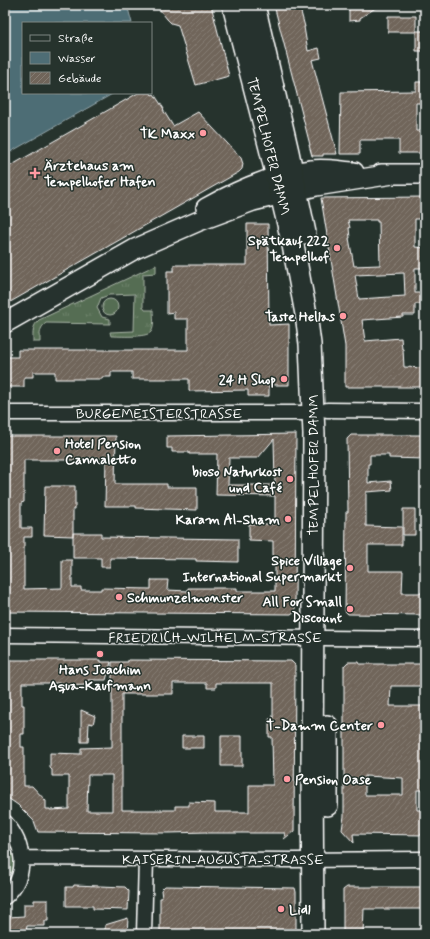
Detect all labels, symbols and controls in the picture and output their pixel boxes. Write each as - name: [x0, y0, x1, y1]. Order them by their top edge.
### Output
- legend: [22, 22, 152, 94]
- text: Straße: [58, 31, 93, 47]
- text: Wasser: [58, 51, 96, 67]
- text: Gebäude: [58, 71, 101, 87]
- street label: TEMPELHOFER DAMM: [242, 76, 294, 217]
- place label: TK Maxx: [140, 125, 195, 143]
- marker: TK Maxx: [198, 128, 208, 138]
- place label: Ärztehaus am Tempelhofer Hafen: [44, 157, 156, 191]
- marker: Ärztehaus am Tempelhofer Hafen: [29, 167, 41, 179]
- place label: Spätkauf 222 Tempelhof: [248, 232, 330, 266]
- marker: Spätkauf 222 Tempelhof: [332, 243, 342, 253]
- place label: Taste Hellas: [265, 308, 336, 326]
- marker: Taste Hellas: [338, 311, 348, 321]
- place label: 24 H Shop: [219, 371, 276, 389]
- marker: 24 H Shop: [279, 374, 289, 384]
- street label: TEMPELHOFER DAMM: [305, 394, 323, 536]
- street label: BURGEMEISTERSTRASSE: [76, 405, 242, 423]
- place label: Hotel Pension Cannaletto: [65, 435, 141, 469]
- marker: Hotel Pension Cannaletto: [52, 446, 62, 456]
- place label: bioso Naturkost und Café: [192, 463, 283, 497]
- marker: bioso Naturkost und Café: [285, 474, 295, 484]
- place label: Karam Al-Sham: [175, 511, 280, 529]
- marker: Karam Al-Sham: [283, 514, 293, 524]
- place label: Spice Village International Supermarkt: [183, 552, 342, 586]
- marker: Spice Village International Supermarkt: [345, 563, 355, 573]
- place label: Schmunzelmonster: [127, 589, 243, 607]
- marker: Schmunzelmonster: [114, 592, 124, 602]
- place label: All For Small Discount: [262, 593, 343, 627]
- marker: All For Small Discount: [345, 604, 355, 614]
- street label: FRIEDRICH-WILHELM-STRASSE: [108, 629, 322, 647]
- marker: Hans Joachim Aqua-Kaufmann: [95, 649, 105, 659]
- place label: Hans Joachim Aqua-Kaufmann: [49, 661, 151, 695]
- place label: T-Damm Center: [266, 717, 373, 735]
- marker: T-Damm Center: [376, 720, 386, 730]
- place label: Pension Oase: [295, 771, 372, 789]
- marker: Pension Oase: [282, 774, 292, 784]
- street label: KAISERIN-AUGUSTA-STRASSE: [122, 851, 324, 869]
- place label: Lidl: [289, 901, 311, 919]
- marker: Lidl: [276, 904, 286, 914]

